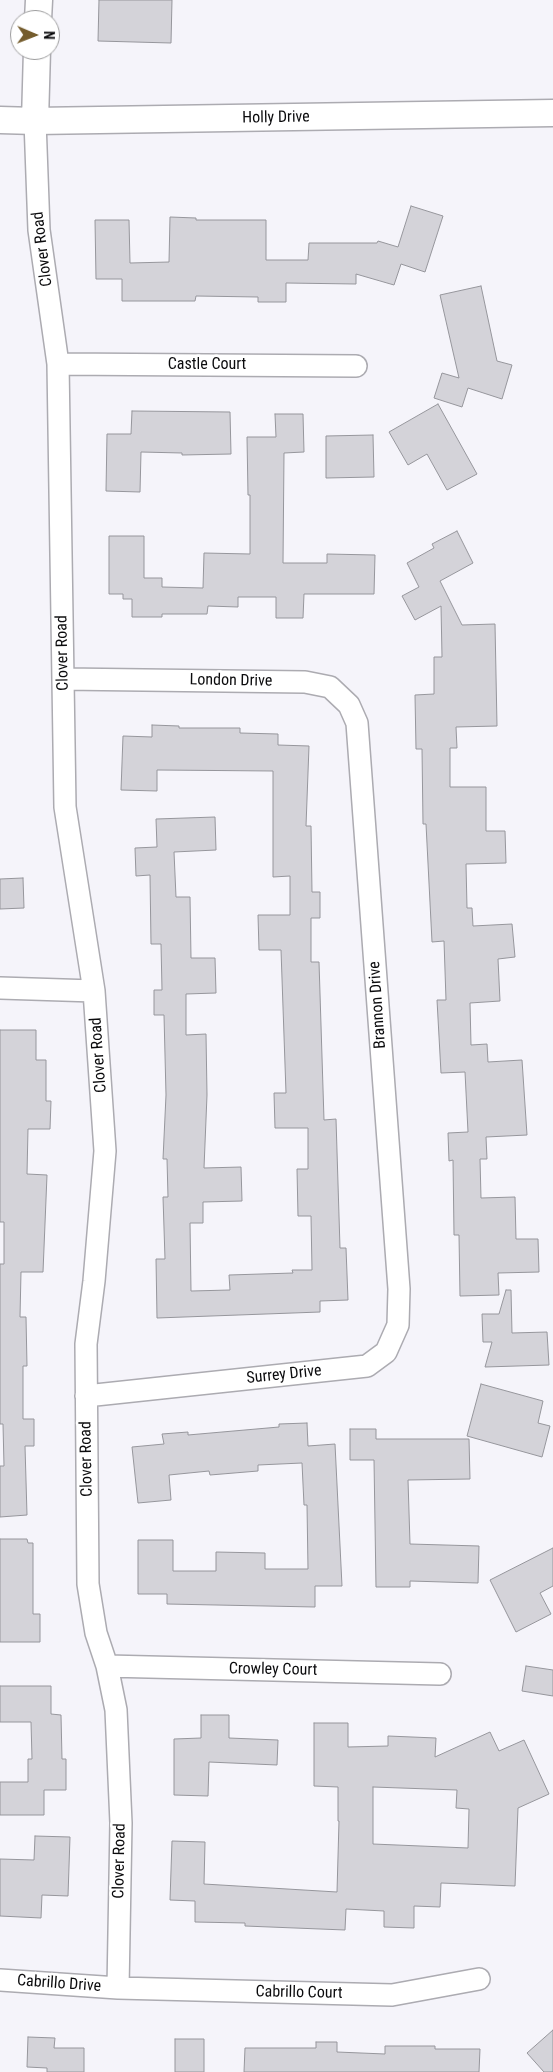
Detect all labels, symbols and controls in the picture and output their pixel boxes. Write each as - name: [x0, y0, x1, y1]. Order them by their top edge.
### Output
- north arrow: [10, 10, 60, 60]
- text: N: [41, 31, 57, 40]
- street label: Holly Drive: [242, 108, 310, 128]
- street label: Clover Road: [29, 210, 57, 288]
- street label: Castle Court: [168, 355, 246, 375]
- street label: Clover Road: [53, 615, 73, 691]
- street label: London Drive: [189, 671, 273, 691]
- street label: Brannon Drive: [365, 961, 391, 1049]
- street label: Clover Road: [87, 1017, 111, 1093]
- street label: Surrey Drive: [246, 1362, 322, 1388]
- street label: Clover Road: [77, 1421, 97, 1497]
- street label: Crowley Court: [229, 1660, 317, 1680]
- street label: Clover Road: [110, 1823, 130, 1899]
- street label: Cabrillo Drive: [16, 1971, 102, 1997]
- street label: Cabrillo Court: [255, 1983, 343, 2003]

